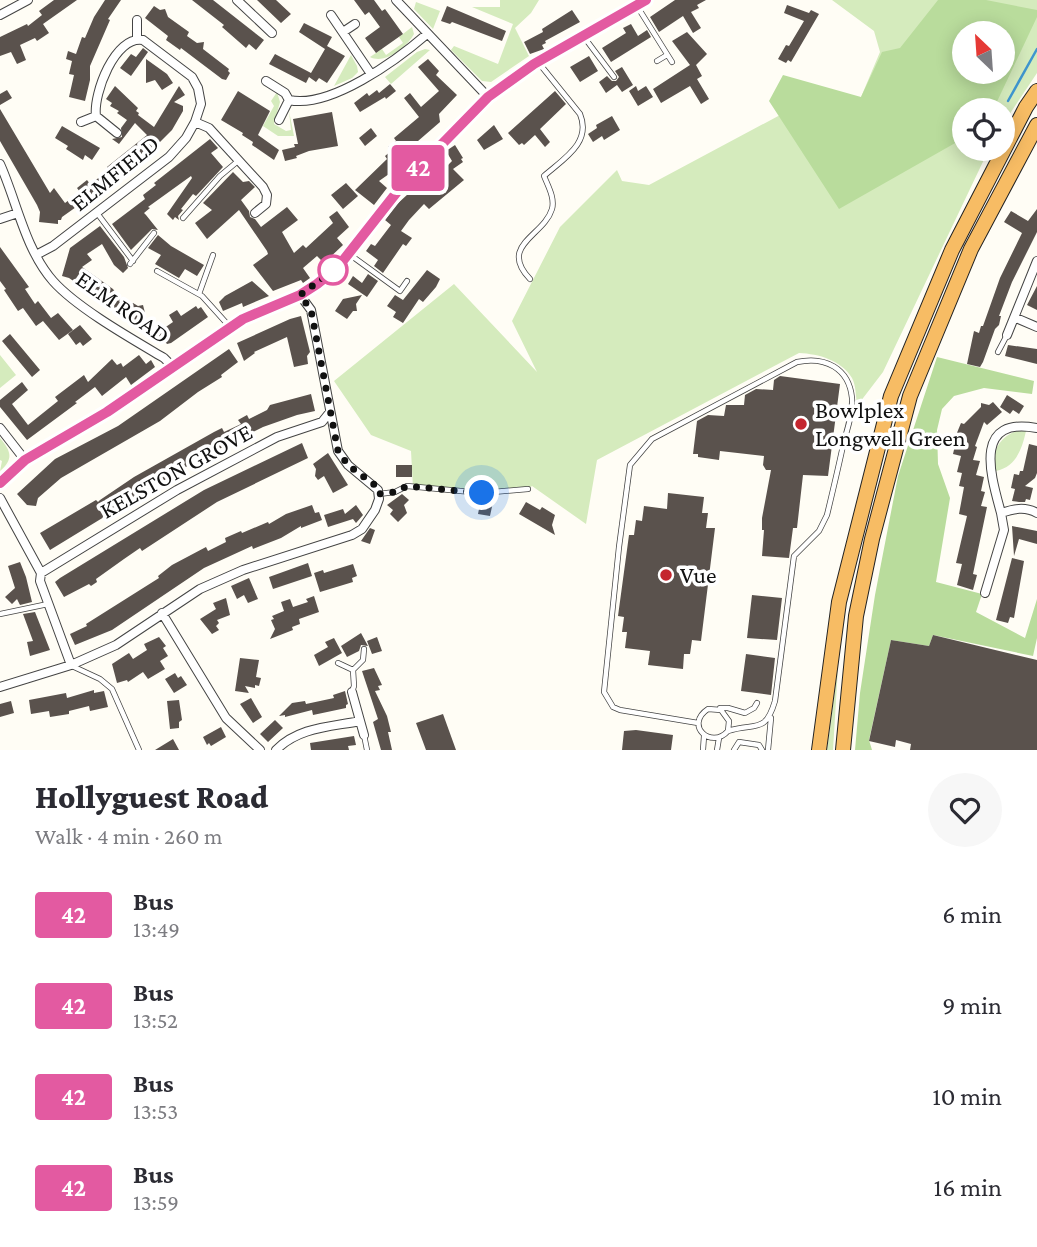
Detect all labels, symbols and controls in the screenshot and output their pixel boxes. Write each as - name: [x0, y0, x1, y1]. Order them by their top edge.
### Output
- north arrow: [952, 21, 1015, 84]
- map controls: [952, 21, 1015, 161]
- button: locate: [952, 98, 1015, 161]
- street label: ELMFIELD: [65, 129, 164, 216]
- line badge: 42: [386, 145, 450, 191]
- text: 42: [406, 154, 430, 181]
- unlabelled marker: [318, 255, 348, 285]
- street label: ELM ROAD: [71, 265, 175, 349]
- place label: Bowlplex Longwell Green: [815, 396, 966, 451]
- marker: Bowlplex Longwell Green: [793, 416, 809, 432]
- street label: KELSTON GROVE: [95, 418, 257, 524]
- your location: [464, 475, 499, 510]
- place label: Vue: [680, 561, 717, 588]
- marker: Vue: [658, 567, 674, 583]
- button: heart: [928, 773, 1002, 847]
- text: Hollyguest Road: [35, 778, 268, 815]
- text: Walk · 4 min · 260 m: [35, 823, 222, 849]
- text: Bus: [133, 887, 174, 916]
- text: 6 min: [942, 900, 1002, 929]
- text: 42: [61, 901, 86, 928]
- text: 13:49: [133, 916, 180, 942]
- text: Bus: [133, 978, 174, 1007]
- text: 9 min: [942, 991, 1002, 1020]
- text: 42: [61, 992, 86, 1019]
- text: 13:52: [133, 1007, 178, 1033]
- text: Bus: [133, 1069, 174, 1098]
- text: 10 min: [932, 1082, 1002, 1111]
- text: 42: [61, 1083, 86, 1110]
- text: 13:53: [133, 1098, 178, 1124]
- text: Bus: [133, 1160, 174, 1189]
- text: 16 min: [934, 1173, 1002, 1202]
- text: 42: [61, 1174, 86, 1201]
- text: 13:59: [133, 1189, 179, 1215]

